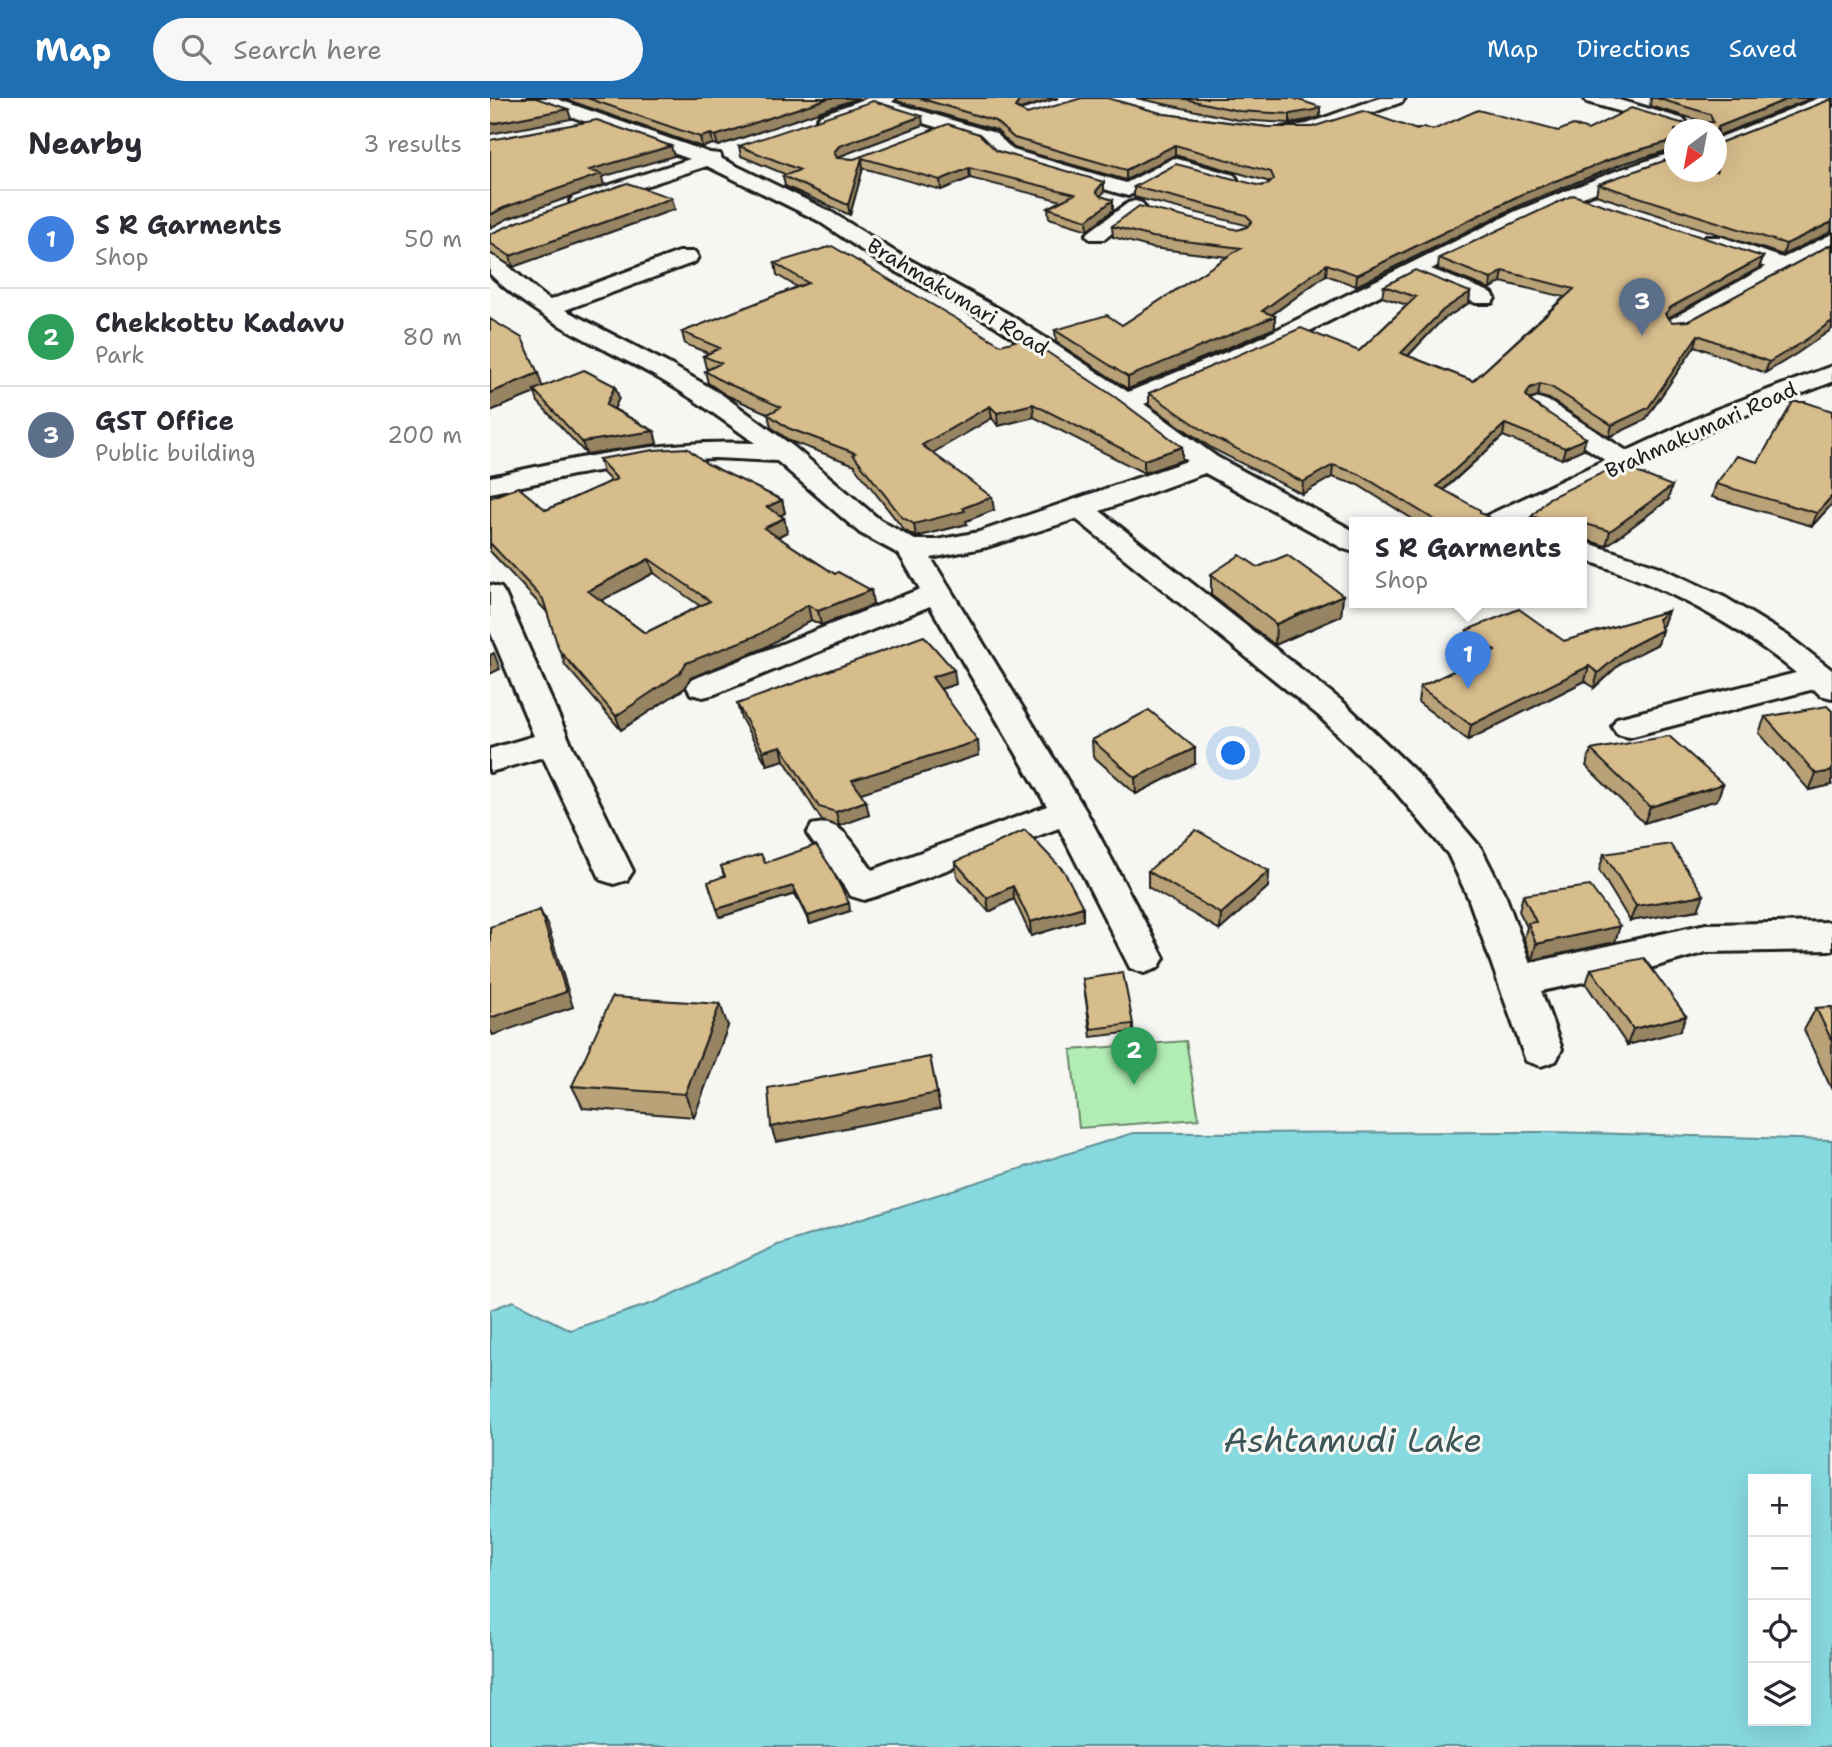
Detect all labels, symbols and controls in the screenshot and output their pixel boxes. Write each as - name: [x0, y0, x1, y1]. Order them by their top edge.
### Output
- search box: [153, 18, 643, 81]
- text: Map: [35, 27, 111, 72]
- icon: search: [177, 30, 215, 68]
- text: Search here: [233, 32, 382, 67]
- text: Map: [1487, 33, 1538, 65]
- text: Directions: [1576, 33, 1691, 65]
- text: Saved: [1729, 33, 1797, 65]
- north arrow: [1664, 119, 1727, 182]
- text: Nearby: [28, 123, 143, 164]
- text: 3 results: [363, 129, 462, 159]
- text: S R Garments: [95, 207, 282, 242]
- text: 1: [46, 224, 56, 254]
- text: 50 m: [404, 224, 462, 254]
- street label: Brahmakumari Road: [862, 232, 1054, 362]
- text: Shop: [95, 242, 149, 272]
- pin: 3: [1619, 278, 1665, 336]
- text: Chekkottu Kadavu: [95, 305, 345, 340]
- text: 2: [43, 322, 59, 352]
- text: 80 m: [403, 322, 462, 352]
- text: Park: [95, 340, 144, 370]
- street label: Brahmakumari Road: [1601, 375, 1801, 485]
- text: GST Office: [95, 403, 234, 438]
- text: 3: [43, 420, 59, 450]
- text: 200 m: [387, 420, 462, 450]
- text: Public building: [95, 438, 255, 468]
- popup: [1349, 517, 1587, 608]
- text: S R Garments: [1375, 530, 1561, 565]
- text: Shop: [1375, 565, 1428, 595]
- pin: 1: [1445, 631, 1491, 689]
- your location: [1216, 736, 1250, 770]
- pin: 2: [1111, 1027, 1157, 1085]
- water label: Ashtamudi Lake: [1224, 1418, 1482, 1463]
- map controls: [1748, 1474, 1811, 1726]
- button: +: [1748, 1474, 1811, 1537]
- button: −: [1748, 1537, 1811, 1600]
- button: locate: [1748, 1600, 1811, 1663]
- button: layers: [1748, 1663, 1811, 1726]

